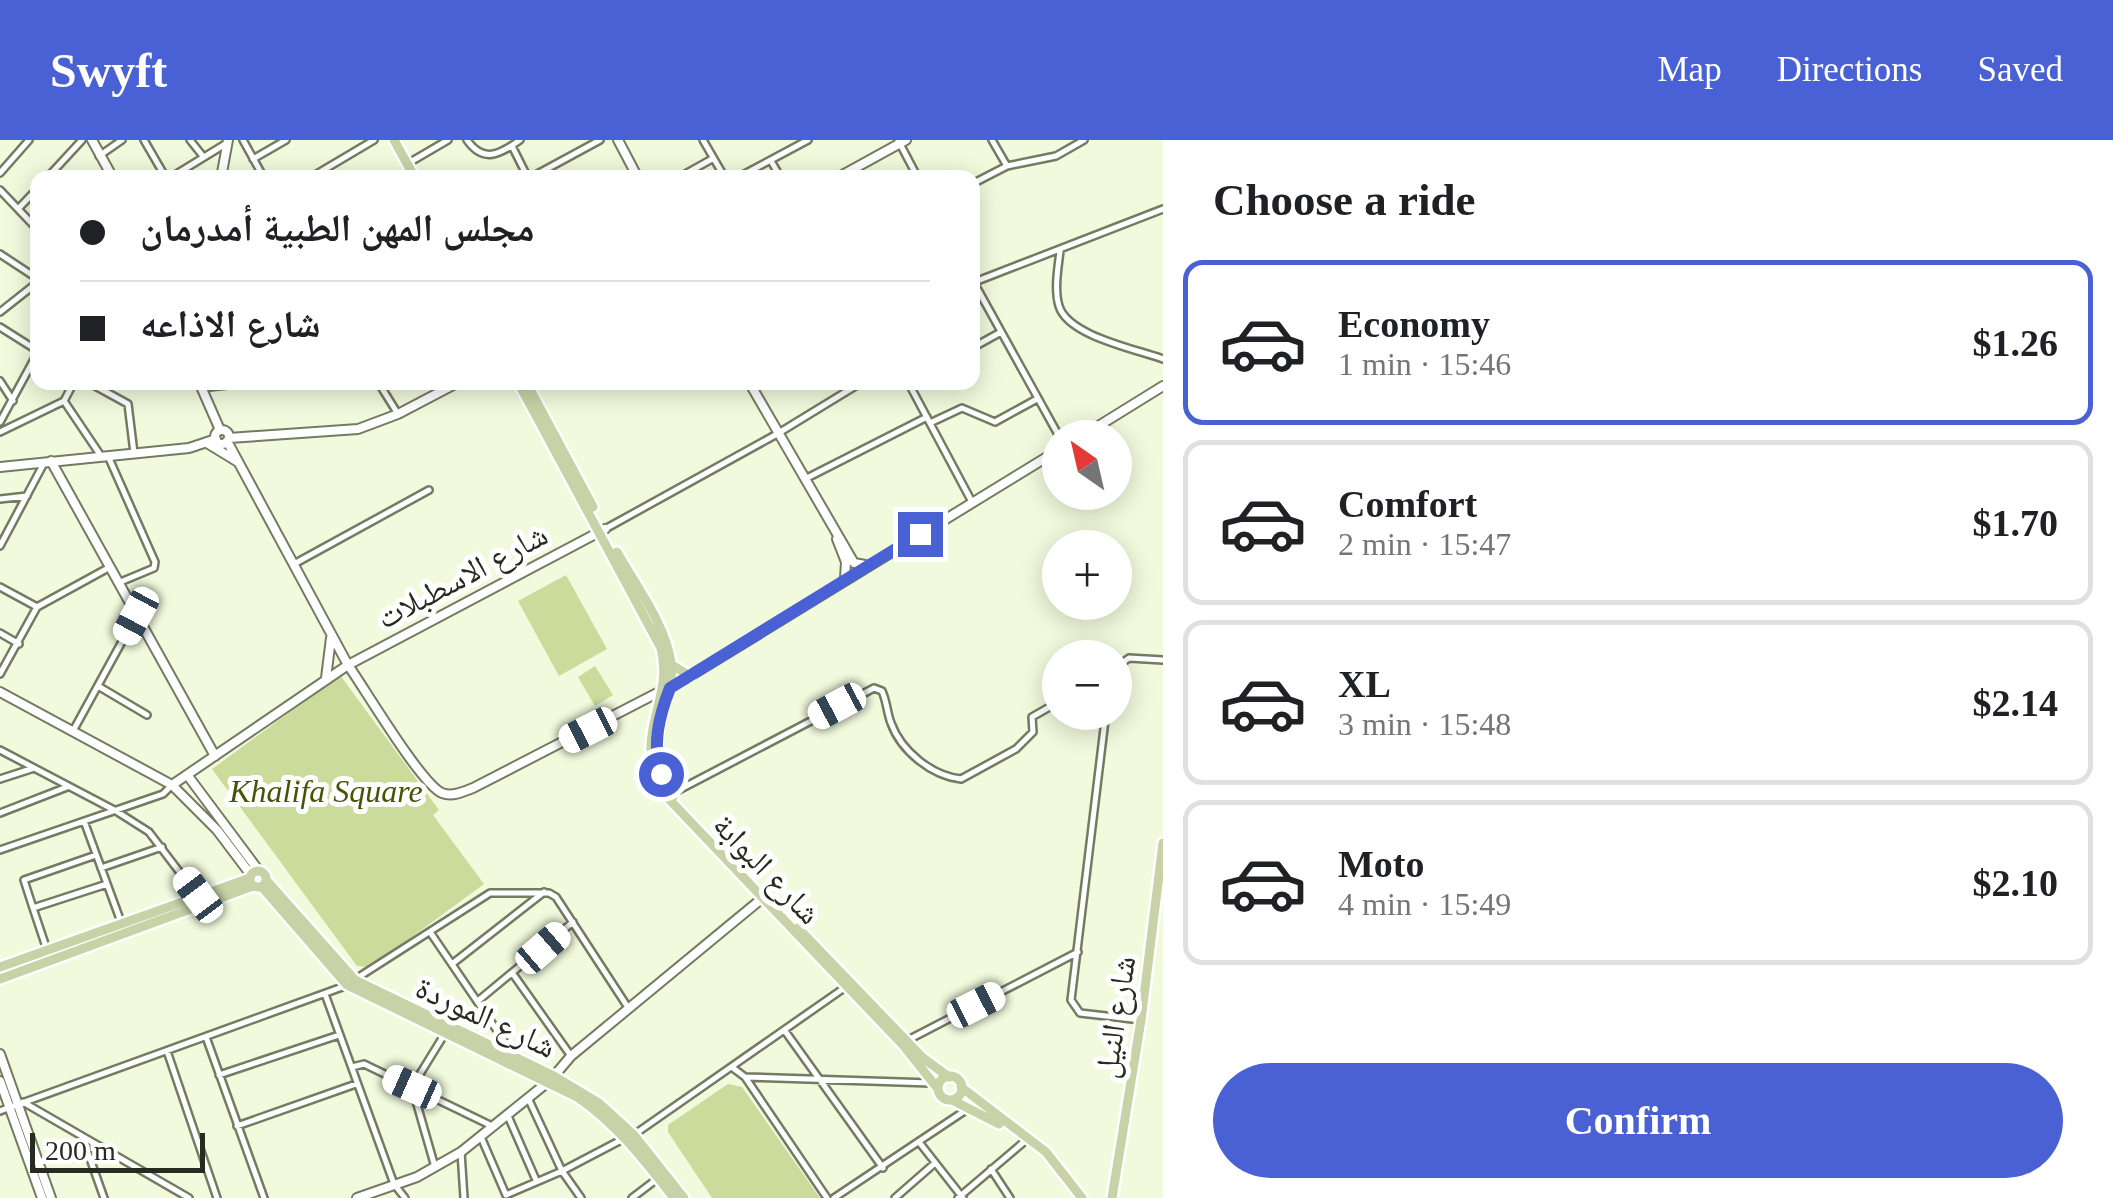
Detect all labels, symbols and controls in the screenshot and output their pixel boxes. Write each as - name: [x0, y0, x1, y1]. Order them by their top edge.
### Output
- text: Swyft: [50, 44, 167, 97]
- text: Map: [1658, 50, 1722, 89]
- text: Directions: [1777, 50, 1922, 89]
- text: Saved: [1977, 50, 2063, 89]
- text: Choose a ride: [1213, 175, 1476, 225]
- text: مجلس المهن الطبية أمدرمان: [140, 207, 535, 249]
- icon: car: [1218, 298, 1308, 388]
- text: شارع الاذاعه: [140, 303, 321, 345]
- text: Economy: [1338, 303, 1490, 345]
- text: $1.26: [1973, 322, 2058, 364]
- text: 1 min · 15:46: [1338, 346, 1511, 382]
- north arrow: [1042, 420, 1132, 510]
- map controls: [1042, 420, 1132, 730]
- icon: car: [1218, 478, 1308, 568]
- text: Comfort: [1338, 483, 1477, 525]
- text: $1.70: [1973, 502, 2058, 544]
- route end: [898, 512, 943, 557]
- street label: شارع الاسطبلات: [371, 516, 554, 638]
- text: 2 min · 15:47: [1338, 526, 1511, 562]
- button: +: [1042, 530, 1132, 620]
- car: [109, 582, 163, 650]
- button: −: [1042, 640, 1132, 730]
- icon: car: [1218, 658, 1308, 748]
- text: XL: [1338, 663, 1391, 705]
- car: [803, 679, 871, 733]
- text: $2.14: [1973, 682, 2058, 724]
- car: [554, 703, 622, 757]
- text: 3 min · 15:48: [1338, 706, 1511, 742]
- route start: [639, 752, 684, 797]
- park label: Khalifa Square: [228, 773, 423, 809]
- street label: شارع البوابة: [705, 807, 828, 933]
- icon: car: [1218, 838, 1308, 928]
- text: Moto: [1338, 843, 1425, 885]
- car: [168, 862, 228, 928]
- text: $2.10: [1973, 862, 2058, 904]
- text: 4 min · 15:49: [1338, 886, 1511, 922]
- car: [511, 917, 575, 979]
- street label: شارع النيل: [1088, 953, 1144, 1081]
- street label: شارع الموردة: [410, 969, 562, 1067]
- car: [942, 978, 1010, 1032]
- car: [378, 1061, 446, 1113]
- button: Confirm: [1213, 1063, 2063, 1178]
- scale bar: [30, 1128, 205, 1172]
- text: 200 m: [45, 1135, 116, 1166]

